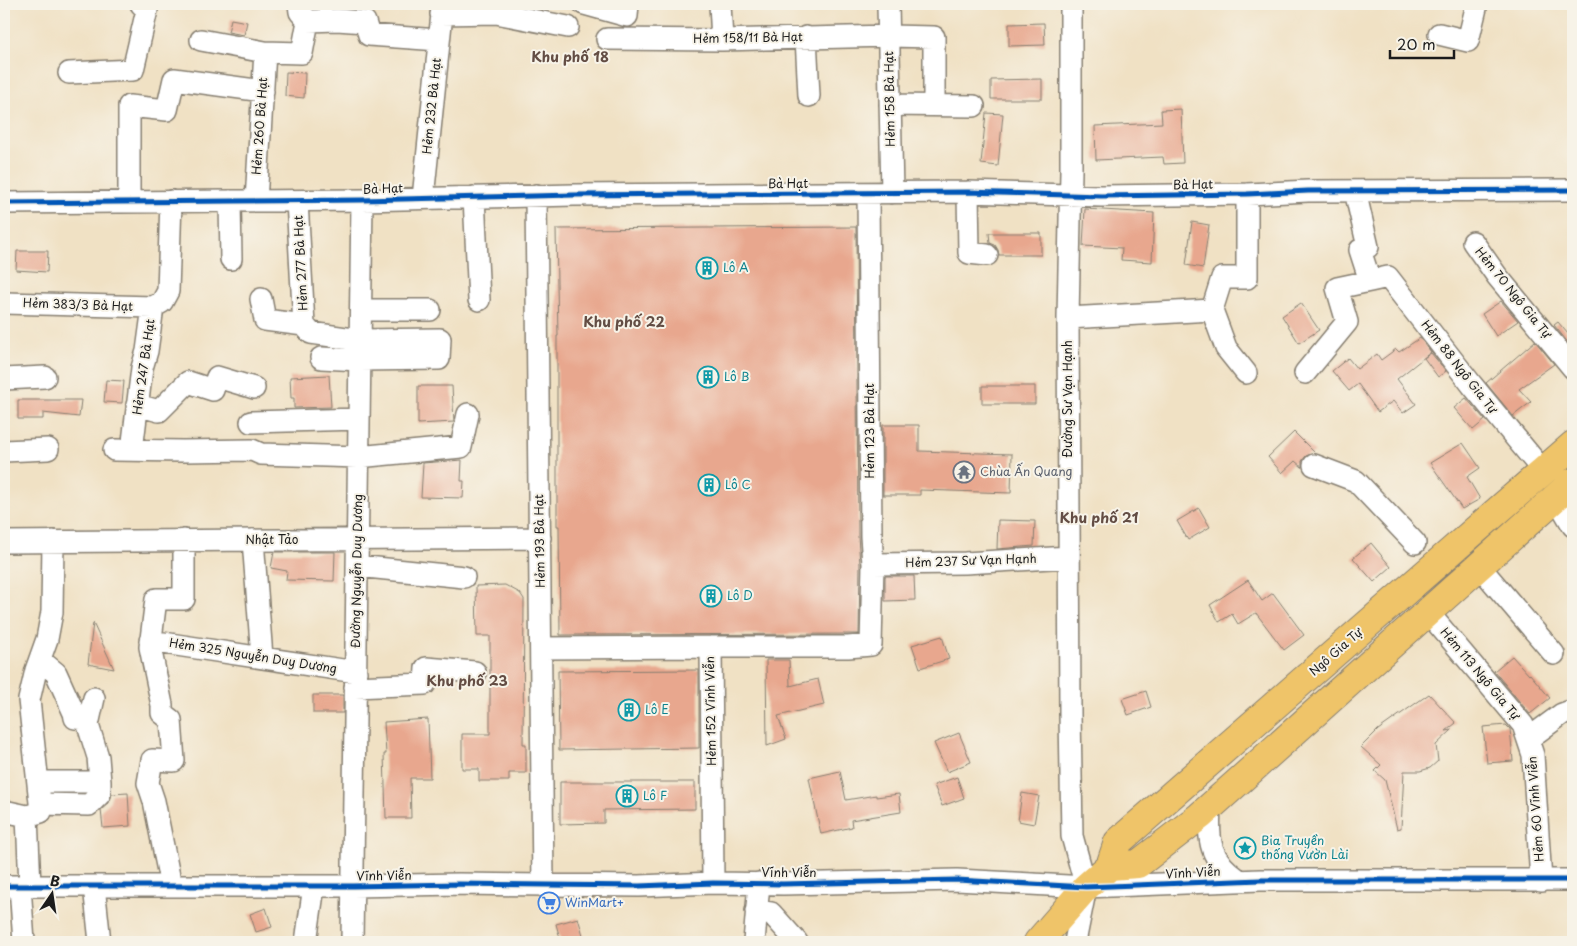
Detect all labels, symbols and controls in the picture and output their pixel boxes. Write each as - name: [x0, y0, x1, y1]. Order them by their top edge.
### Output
- street label: Hẻm 158/11 Bà Hạt: [693, 27, 803, 47]
- scale bar: [1390, 28, 1453, 60]
- text: 20 m: [1397, 32, 1436, 55]
- district label: Khu phố 18: [531, 46, 609, 67]
- street label: Hẻm 158 Bà Hạt: [879, 51, 899, 147]
- street label: Hẻm 232 Bà Hạt: [417, 57, 445, 155]
- street label: Hẻm 260 Bà Hạt: [247, 76, 271, 175]
- street label: Bà Hạt: [768, 174, 808, 192]
- street label: Bà Hạt: [1173, 175, 1213, 193]
- street label: Bà Hạt: [363, 178, 403, 198]
- street label: Hẻm 277 Bà Hạt: [289, 215, 311, 311]
- street label: Hẻm 70 Ngô Gia Tự: [1471, 243, 1557, 342]
- building icon: Lô A: [695, 256, 719, 280]
- place label: Lô A: [723, 258, 749, 276]
- street label: Hẻm 383/3 Bà Hạt: [23, 293, 134, 315]
- district label: Khu phố 22: [583, 311, 665, 332]
- street label: Hẻm 88 Ngô Gia Tự: [1417, 316, 1502, 417]
- street label: Hẻm 247 Bà Hạt: [127, 318, 159, 416]
- street label: Đường Sư Vạn Hạnh: [1058, 340, 1076, 458]
- building icon: Lô B: [696, 365, 720, 389]
- place label: Lô B: [724, 367, 750, 385]
- street label: Hẻm 123 Bà Hạt: [860, 383, 878, 479]
- temple icon: Chùa Ấn Quang: [952, 460, 976, 484]
- place label: Chùa Ấn Quang: [980, 462, 1073, 480]
- building icon: Lô C: [697, 473, 721, 497]
- place label: Lô C: [725, 475, 751, 493]
- street label: Đường Nguyễn Duy Dương: [346, 494, 366, 648]
- street label: Hẻm 193 Bà Hạt: [529, 494, 549, 588]
- district label: Khu phố 21: [1060, 507, 1139, 528]
- street label: Nhật Tảo: [246, 530, 299, 548]
- street label: Hẻm 237 Sư Vạn Hạnh: [905, 549, 1037, 571]
- building icon: Lô D: [699, 584, 723, 608]
- place label: Lô D: [727, 586, 753, 604]
- street label: Ngô Gia Tự: [1305, 623, 1366, 679]
- street label: Hẻm 113 Ngô Gia Tự: [1437, 623, 1525, 724]
- street label: Hẻm 325 Nguyễn Duy Dương: [168, 633, 338, 677]
- street label: Hẻm 152 Vĩnh Viễn: [700, 656, 720, 766]
- district label: Khu phố 23: [426, 670, 508, 691]
- building icon: Lô E: [617, 698, 641, 722]
- place label: Lô E: [645, 700, 669, 718]
- street label: Hẻm 60 Vĩnh Viễn: [1522, 756, 1548, 862]
- building icon: Lô F: [615, 784, 639, 808]
- place label: Lô F: [643, 786, 667, 804]
- place label: Bia Truyền thống Vườn Lài: [1261, 831, 1348, 863]
- place icon: Bia Truyền thống Vườn Lài: [1233, 836, 1257, 860]
- street label: Vĩnh Viễn: [1165, 862, 1221, 882]
- street label: Vĩnh Viễn: [761, 863, 817, 881]
- street label: Vĩnh Viễn: [356, 866, 412, 884]
- north arrow: [28, 868, 78, 918]
- text: B: [48, 870, 62, 892]
- supermarket icon: WinMart+: [537, 891, 561, 915]
- place label: WinMart+: [565, 893, 624, 911]

